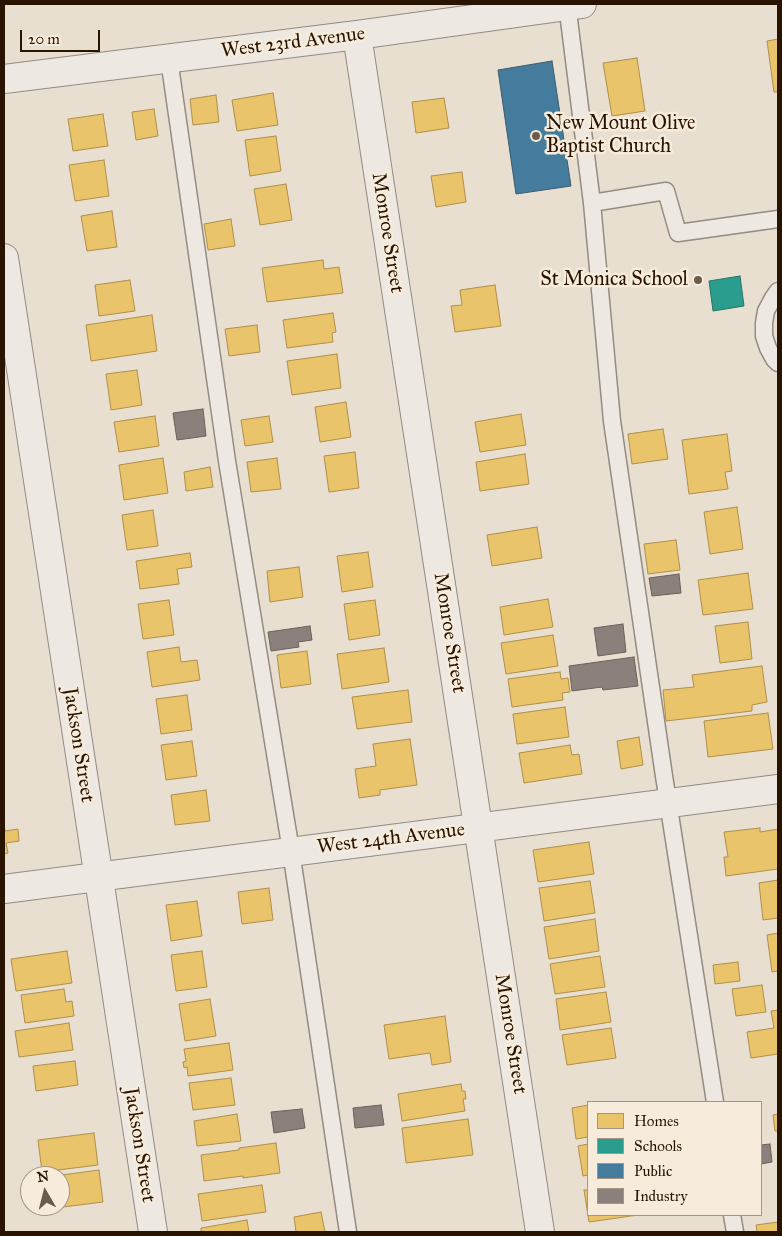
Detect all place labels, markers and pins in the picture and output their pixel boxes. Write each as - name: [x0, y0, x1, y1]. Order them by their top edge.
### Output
- place label: New Mount Olive Baptist Church: [546, 112, 695, 159]
- marker: New Mount Olive Baptist Church: [530, 130, 542, 142]
- place label: St Monica School: [540, 268, 688, 292]
- marker: St Monica School: [692, 274, 704, 286]

